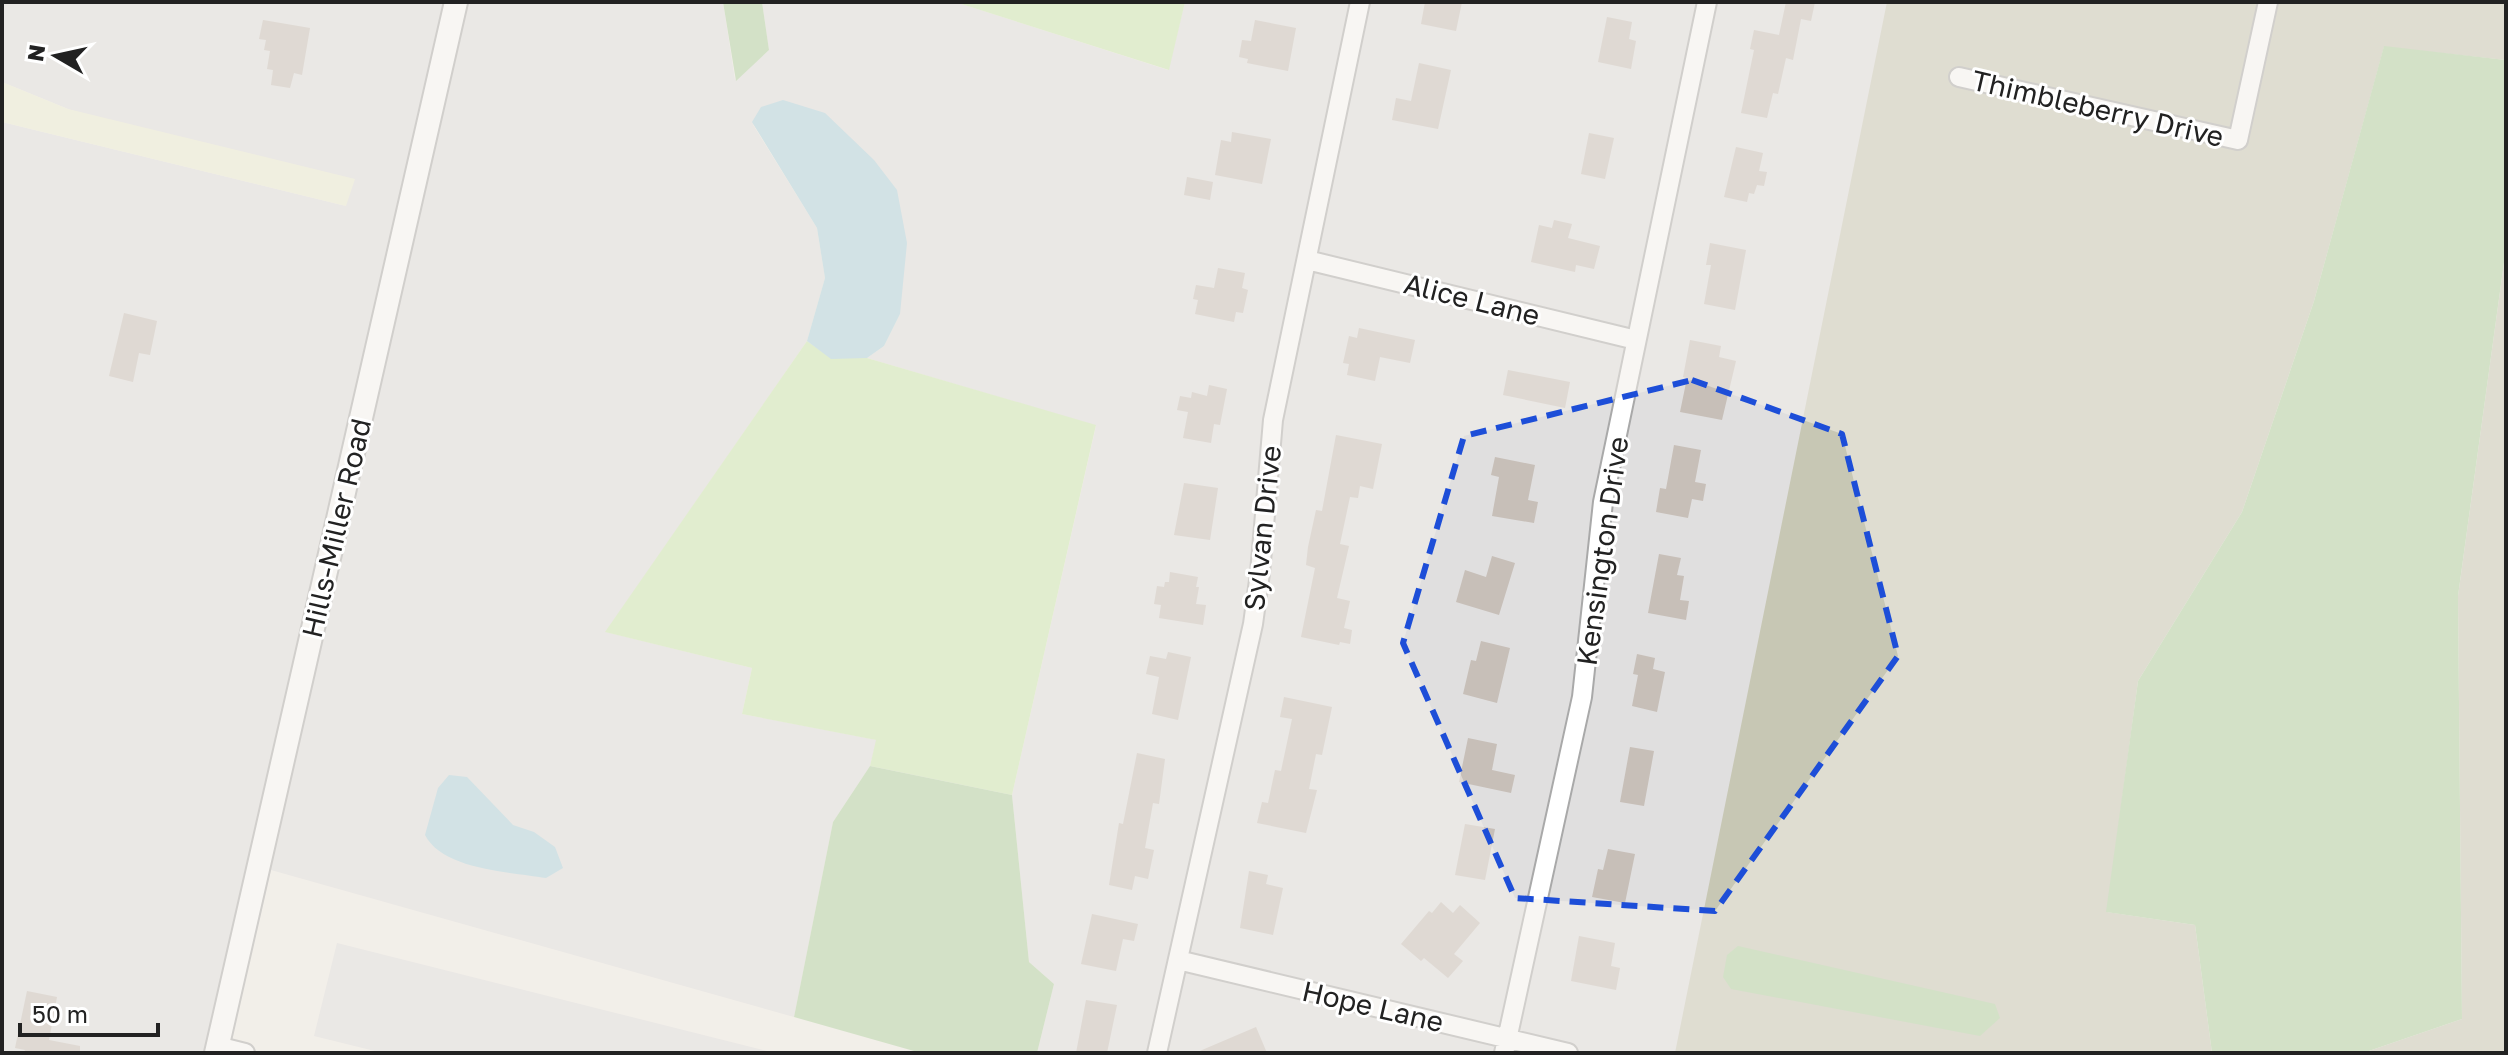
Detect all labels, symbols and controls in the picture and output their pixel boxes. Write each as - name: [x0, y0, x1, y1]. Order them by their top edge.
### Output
- north arrow: [16, 16, 96, 96]
- text: N: [21, 42, 50, 63]
- street label: Thimbleberry Drive: [1969, 63, 2227, 153]
- street label: Alice Lane: [1401, 266, 1543, 332]
- street label: Hills-Miller Road: [295, 415, 377, 641]
- street label: Kensington Drive: [1570, 435, 1634, 667]
- street label: Sylvan Drive: [1237, 444, 1287, 612]
- street label: Hope Lane: [1299, 974, 1447, 1038]
- scale bar: [20, 987, 158, 1037]
- text: 50 m: [32, 999, 88, 1028]

